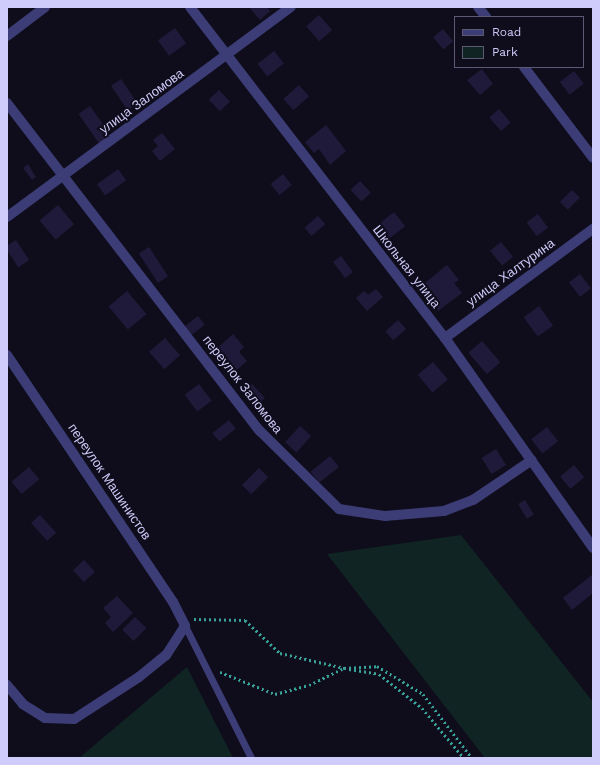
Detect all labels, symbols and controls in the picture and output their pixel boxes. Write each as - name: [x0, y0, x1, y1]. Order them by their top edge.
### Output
- legend: [454, 16, 584, 68]
- text: Road: [492, 25, 521, 39]
- text: Park: [492, 45, 518, 59]
- street label: улица Заломова: [97, 66, 187, 138]
- street label: Школьная улица: [369, 223, 443, 311]
- street label: улица Халтурина: [464, 236, 558, 310]
- street label: переулок Заломова: [199, 333, 285, 437]
- street label: переулок Машинистов: [64, 421, 154, 543]

